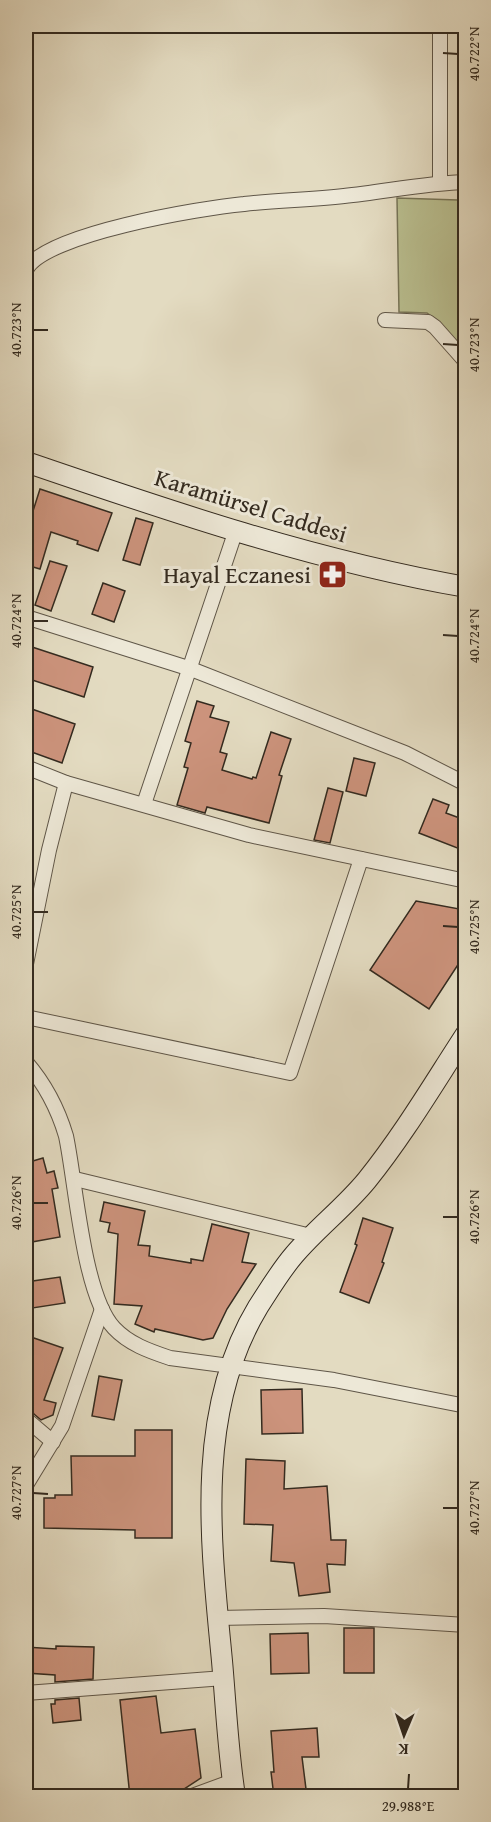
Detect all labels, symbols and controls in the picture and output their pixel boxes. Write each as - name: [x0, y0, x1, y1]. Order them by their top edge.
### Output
- text: 40.722°N: [463, 26, 484, 81]
- text: 40.723°N: [5, 302, 26, 357]
- text: 40.723°N: [463, 317, 484, 372]
- street label: Karamürsel Caddesi: [151, 460, 352, 551]
- place label: Hayal Eczanesi: [163, 557, 311, 592]
- pharmacy icon: Hayal Eczanesi: [316, 559, 348, 591]
- text: 40.724°N: [5, 593, 26, 648]
- text: 40.724°N: [463, 608, 484, 663]
- text: 40.725°N: [5, 884, 26, 939]
- text: 40.725°N: [463, 899, 484, 954]
- text: 40.726°N: [5, 1175, 26, 1230]
- text: 40.726°N: [463, 1189, 484, 1244]
- text: 40.727°N: [5, 1465, 26, 1520]
- text: 40.727°N: [463, 1480, 484, 1535]
- north arrow: [374, 1705, 434, 1765]
- text: K: [397, 1738, 409, 1762]
- text: 29.988°E: [382, 1795, 435, 1816]

